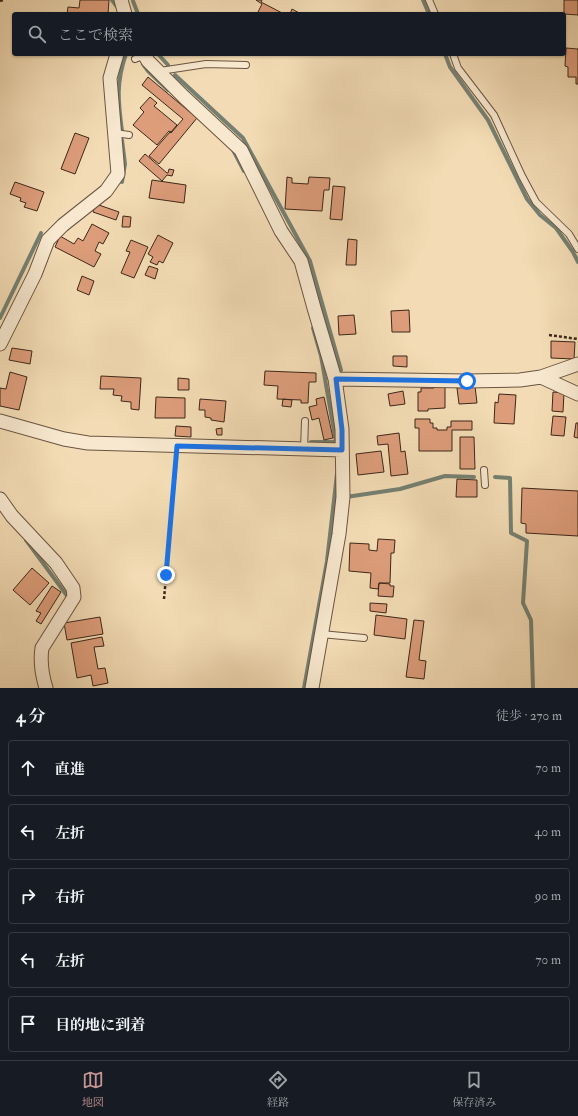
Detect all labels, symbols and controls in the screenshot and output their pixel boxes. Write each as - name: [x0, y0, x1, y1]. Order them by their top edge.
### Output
- search box: [12, 12, 566, 56]
- icon: search: [26, 23, 48, 45]
- text: ここで検索: [58, 26, 133, 45]
- route start: [458, 372, 476, 390]
- route end: [157, 566, 175, 584]
- text: 4 分: [16, 706, 46, 727]
- text: 徒歩 · 270 m: [496, 708, 562, 724]
- icon: ahead: [17, 757, 39, 779]
- text: 直進: [55, 760, 85, 779]
- text: 70 m: [536, 760, 561, 776]
- icon: left: [17, 821, 39, 843]
- text: 左折: [55, 824, 85, 843]
- text: 40 m: [535, 824, 561, 840]
- icon: right: [17, 885, 39, 907]
- text: 右折: [55, 888, 85, 907]
- text: 90 m: [535, 888, 561, 904]
- icon: left: [17, 949, 39, 971]
- text: 左折: [55, 952, 85, 971]
- text: 70 m: [536, 952, 561, 968]
- icon: arrive: [17, 1013, 39, 1035]
- text: 目的地に到着: [55, 1016, 145, 1035]
- tab: 地図: [82, 1069, 104, 1109]
- tab: 経路: [267, 1069, 289, 1109]
- tab: 保存済み: [452, 1069, 496, 1109]

